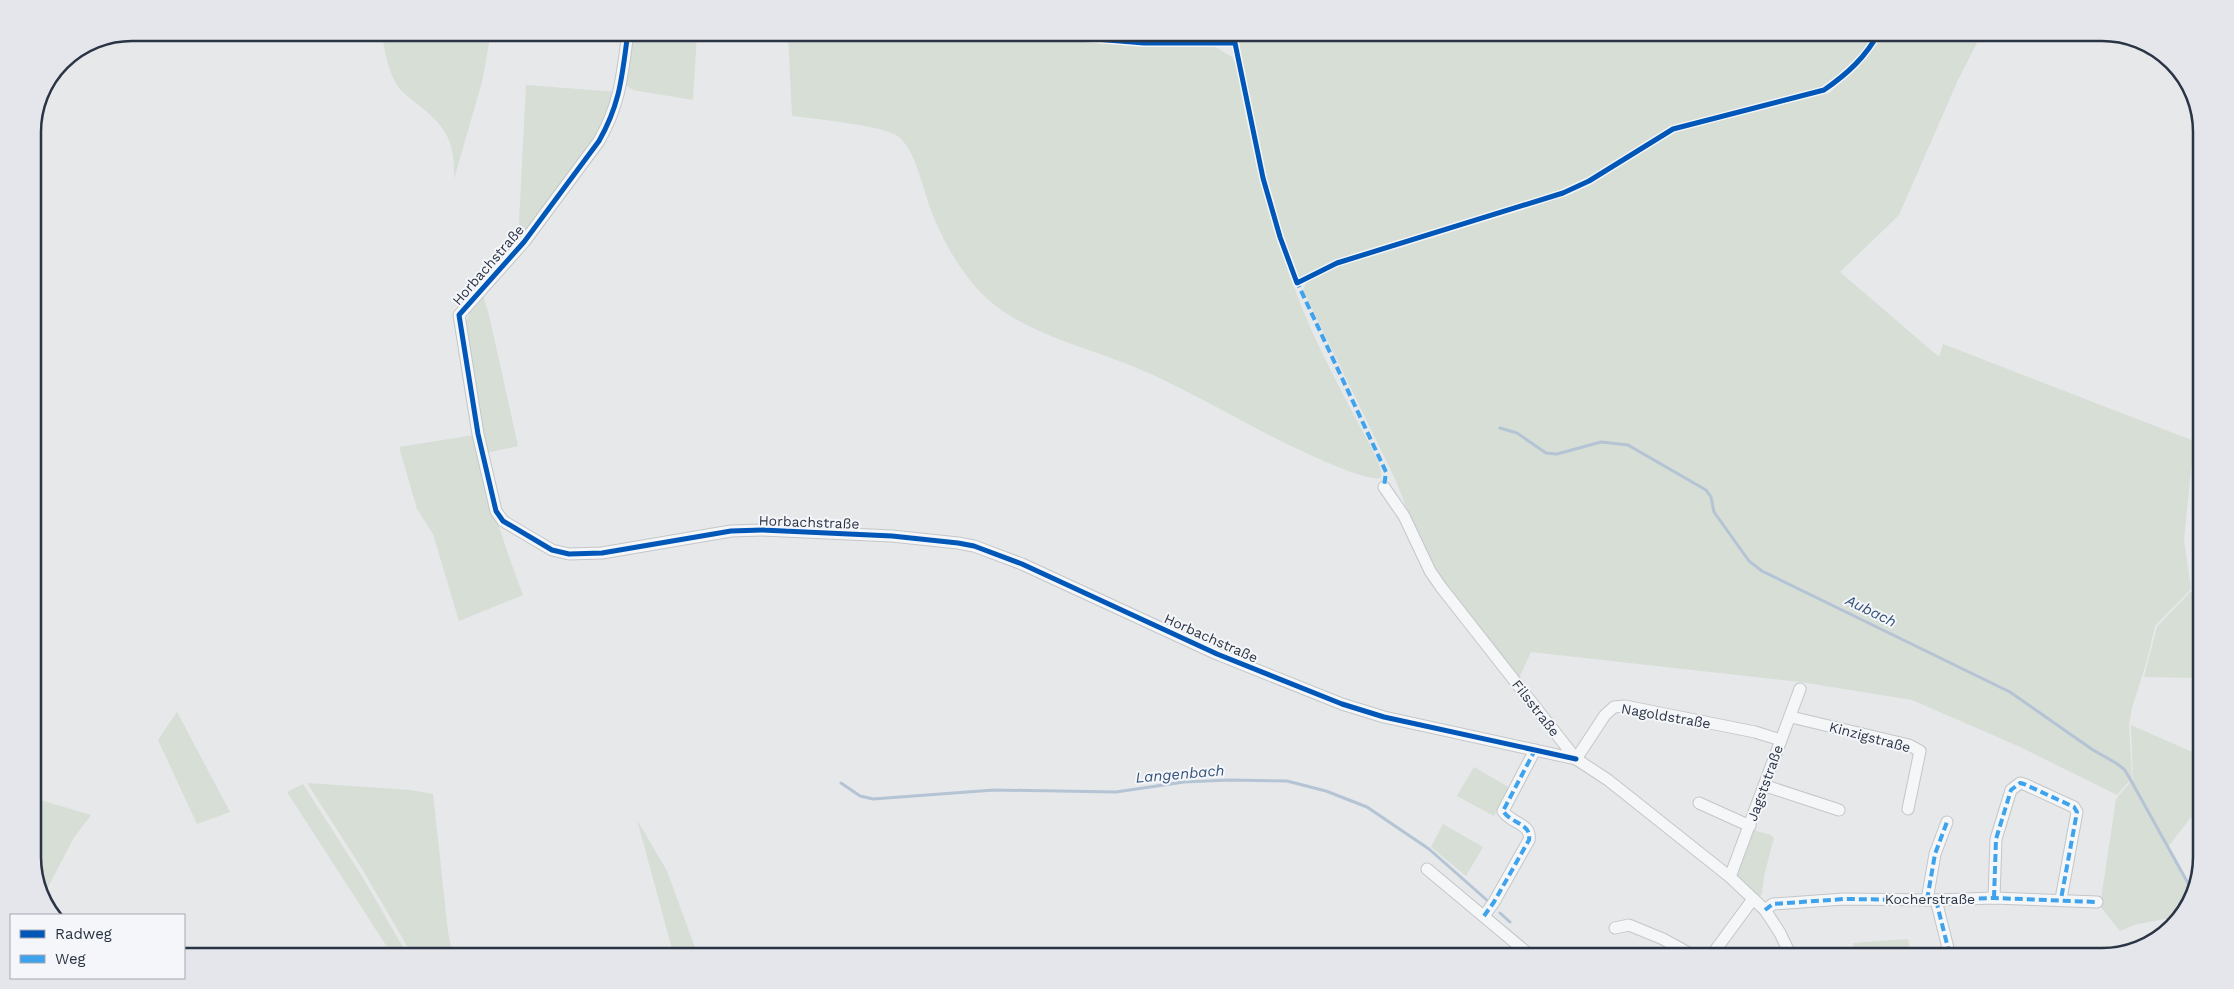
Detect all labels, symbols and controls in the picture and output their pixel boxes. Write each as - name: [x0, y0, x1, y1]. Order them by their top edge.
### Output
- street label: Horbachstraße: [449, 222, 527, 308]
- street label: Horbachstraße: [758, 512, 860, 532]
- water label: Aubach: [1842, 591, 1899, 631]
- street label: Horbachstraße: [1162, 610, 1260, 666]
- street label: Filsstraße: [1509, 677, 1563, 739]
- street label: Nagoldstraße: [1620, 700, 1712, 732]
- street label: Kinzigstraße: [1828, 718, 1912, 756]
- street label: Jagststraße: [1744, 743, 1786, 823]
- water label: Langenbach: [1135, 761, 1225, 787]
- street label: Kocherstraße: [1885, 891, 1975, 907]
- legend: [10, 914, 185, 979]
- text: Radweg: [55, 925, 112, 943]
- text: Weg: [55, 950, 86, 968]

